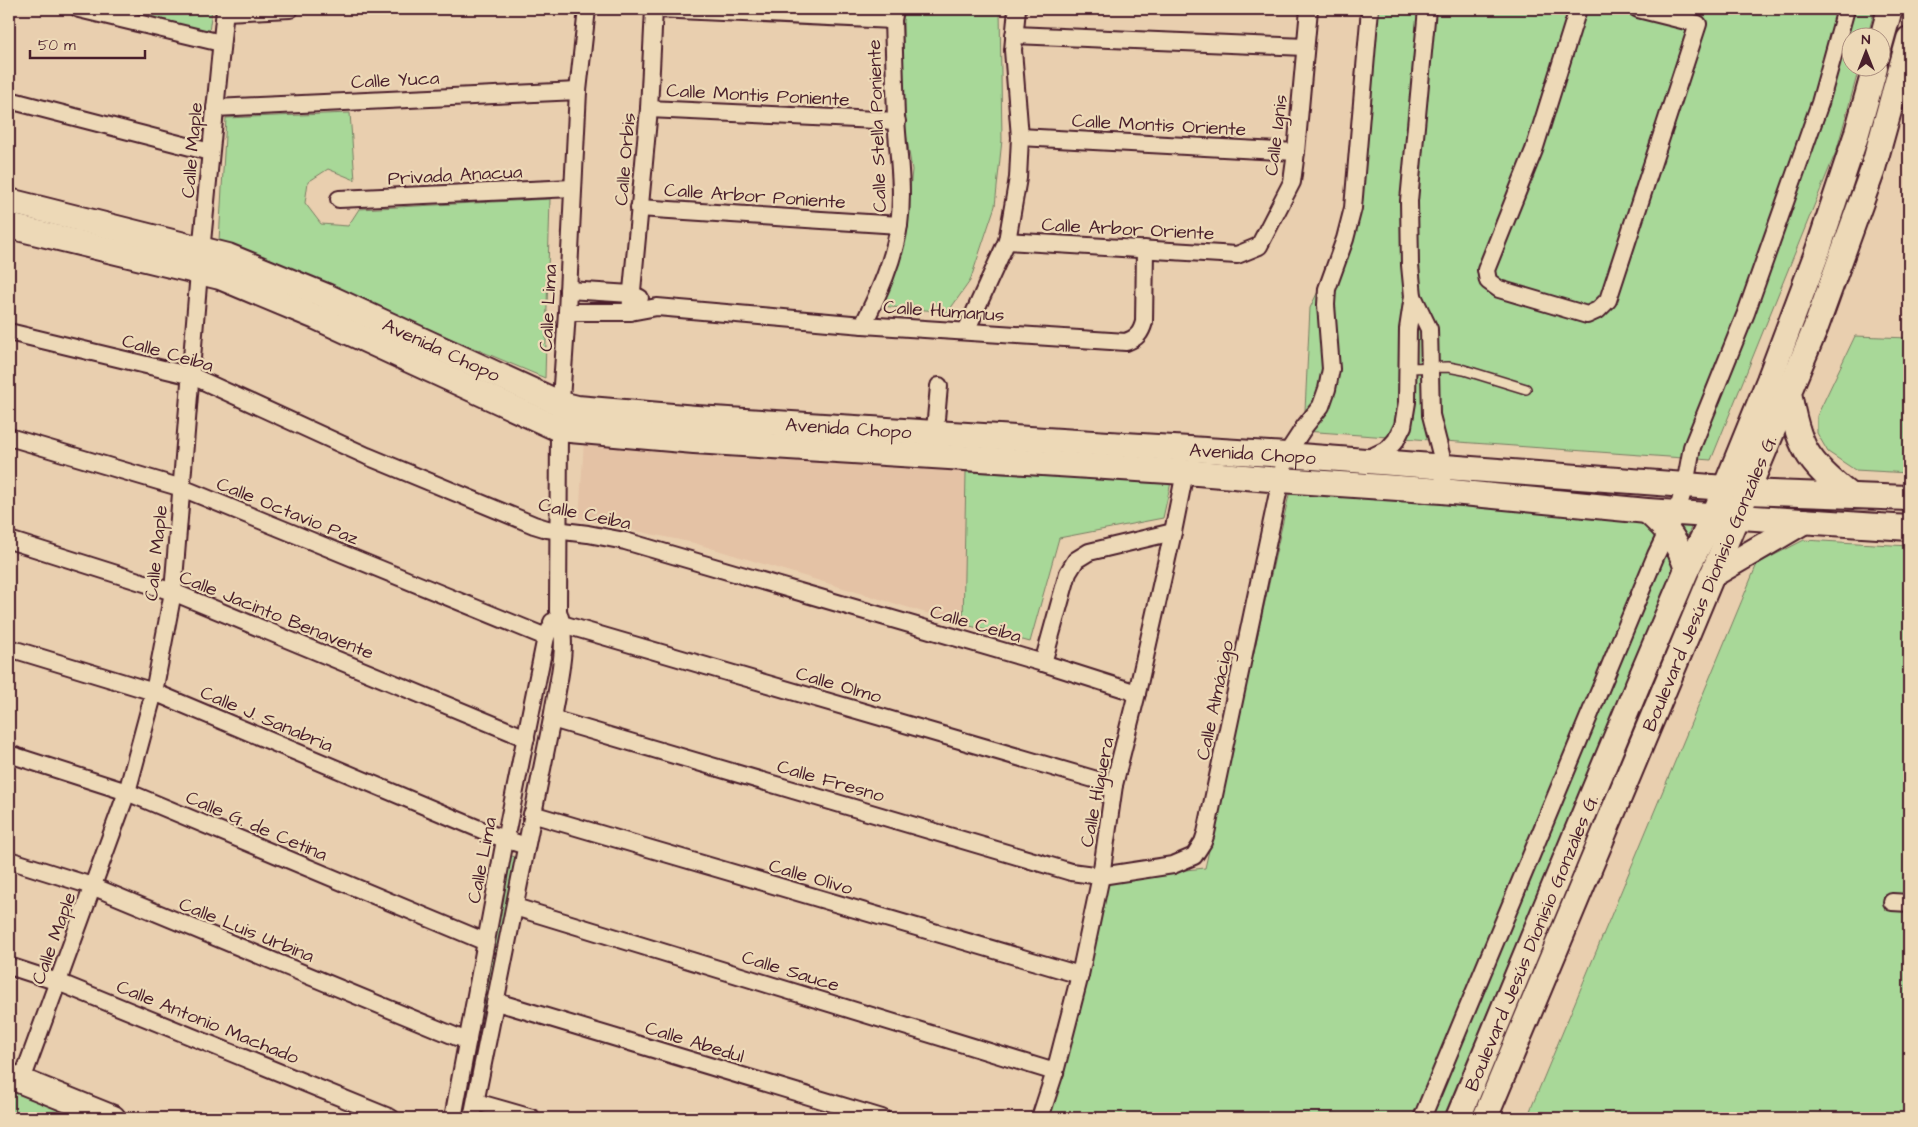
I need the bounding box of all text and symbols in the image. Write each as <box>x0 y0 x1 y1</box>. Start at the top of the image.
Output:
scale bar <box>30 28 145 60</box>
north arrow <box>1840 28 1890 78</box>
text: N <box>1862 30 1871 50</box>
text: 50 m <box>38 35 76 56</box>
street label: Calle Stella Poniente <box>861 39 894 213</box>
street label: Calle Yuca <box>350 65 440 96</box>
street label: Calle Montis Poniente <box>666 77 850 114</box>
street label: Calle Ignis <box>1258 93 1296 177</box>
street label: Calle Maple <box>175 101 210 199</box>
street label: Calle Montis Oriente <box>1071 107 1247 144</box>
street label: Calle Orbis <box>608 111 643 207</box>
street label: Privada Anacua <box>387 158 523 193</box>
street label: Calle Arbor Poniente <box>663 177 847 216</box>
street label: Calle Arbor Oriente <box>1041 211 1215 248</box>
street label: Calle Lima <box>533 263 564 352</box>
street label: Calle Humanus <box>882 294 1005 329</box>
street label: Avenida Chopo <box>378 312 505 389</box>
street label: Calle Ceiba <box>119 328 217 379</box>
street label: Avenida Chopo <box>784 412 913 447</box>
street label: Boulevard Jesús Dionisio Gonzáles G. <box>1636 431 1784 736</box>
street label: Avenida Chopo <box>1189 437 1317 472</box>
street label: Calle Octavio Paz <box>212 471 363 552</box>
street label: Calle Ceiba <box>536 491 634 538</box>
street label: Calle Maple <box>138 504 175 602</box>
street label: Calle Jacinto Benavente <box>175 564 378 667</box>
street label: Calle Ceiba <box>927 599 1025 650</box>
street label: Calle Almácigo <box>1190 638 1242 763</box>
street label: Calle Olmo <box>792 660 885 711</box>
street label: Calle J. Sanabria <box>196 679 337 760</box>
street label: Calle Higuera <box>1074 735 1122 850</box>
street label: Calle Fresno <box>774 753 888 810</box>
street label: Calle G. de Cetina <box>181 784 332 869</box>
street label: Boulevard Jesús Dionisio Gonzáles G. <box>1459 791 1606 1096</box>
street label: Calle Lima <box>461 814 504 906</box>
street label: Calle Olivo <box>765 853 856 902</box>
street label: Calle Maple <box>25 889 84 988</box>
street label: Calle Luis Urbina <box>175 891 318 970</box>
street label: Calle Sauce <box>738 944 843 999</box>
street label: Calle Antonio Machado <box>112 973 303 1071</box>
street label: Calle Abedul <box>642 1015 748 1070</box>

